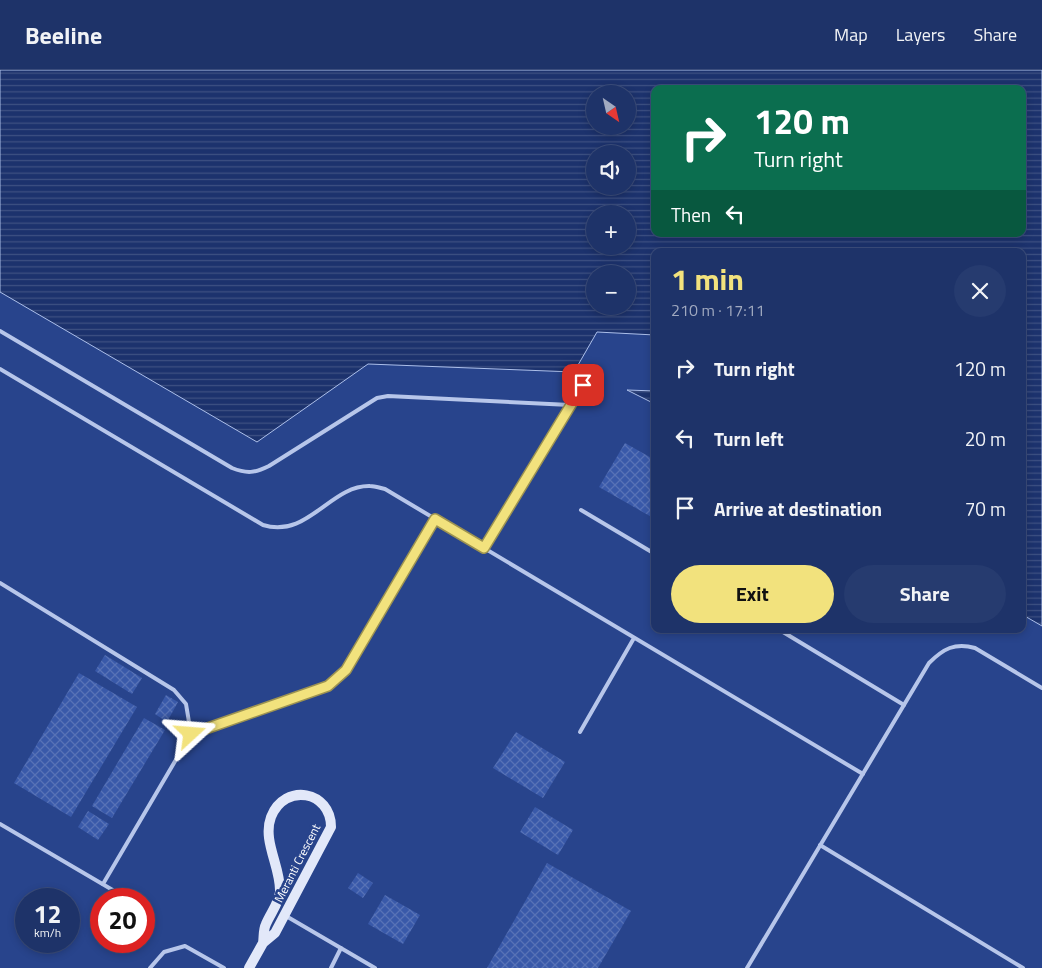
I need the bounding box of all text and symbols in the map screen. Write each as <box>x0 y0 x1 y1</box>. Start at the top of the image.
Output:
text: Beeline <box>25 17 102 53</box>
text: Map <box>834 21 868 48</box>
text: Layers <box>896 21 945 48</box>
text: Share <box>973 21 1017 48</box>
north arrow <box>586 85 636 135</box>
map controls <box>586 85 636 315</box>
text: 120 m <box>754 94 850 148</box>
icon: right <box>671 105 736 170</box>
text: Turn right <box>754 142 843 176</box>
button: sound <box>586 145 636 195</box>
text: Then <box>671 200 711 229</box>
icon: left <box>721 200 749 228</box>
button: + <box>586 205 636 255</box>
text: 1 min <box>671 256 744 302</box>
button: − <box>586 265 636 315</box>
button: close <box>954 265 1006 317</box>
text: 210 m · 17:11 <box>671 298 765 322</box>
icon: right <box>671 354 699 382</box>
text: Turn right <box>714 354 795 383</box>
text: 120 m <box>954 354 1006 383</box>
pin <box>562 364 604 406</box>
icon: arrive <box>569 371 597 399</box>
icon: left <box>671 424 699 452</box>
text: Turn left <box>714 424 784 453</box>
text: 20 m <box>965 424 1006 453</box>
icon: arrive <box>671 494 699 522</box>
text: Arrive at destination <box>714 494 882 523</box>
text: 70 m <box>965 494 1006 523</box>
button: Exit <box>671 565 834 623</box>
button: Share <box>844 565 1006 623</box>
position arrow <box>164 707 216 759</box>
street label: Meranti Crescent <box>269 820 325 906</box>
speed limit sign: 20 <box>90 888 155 953</box>
text: 12 <box>33 895 62 933</box>
text: km/h <box>34 923 61 942</box>

